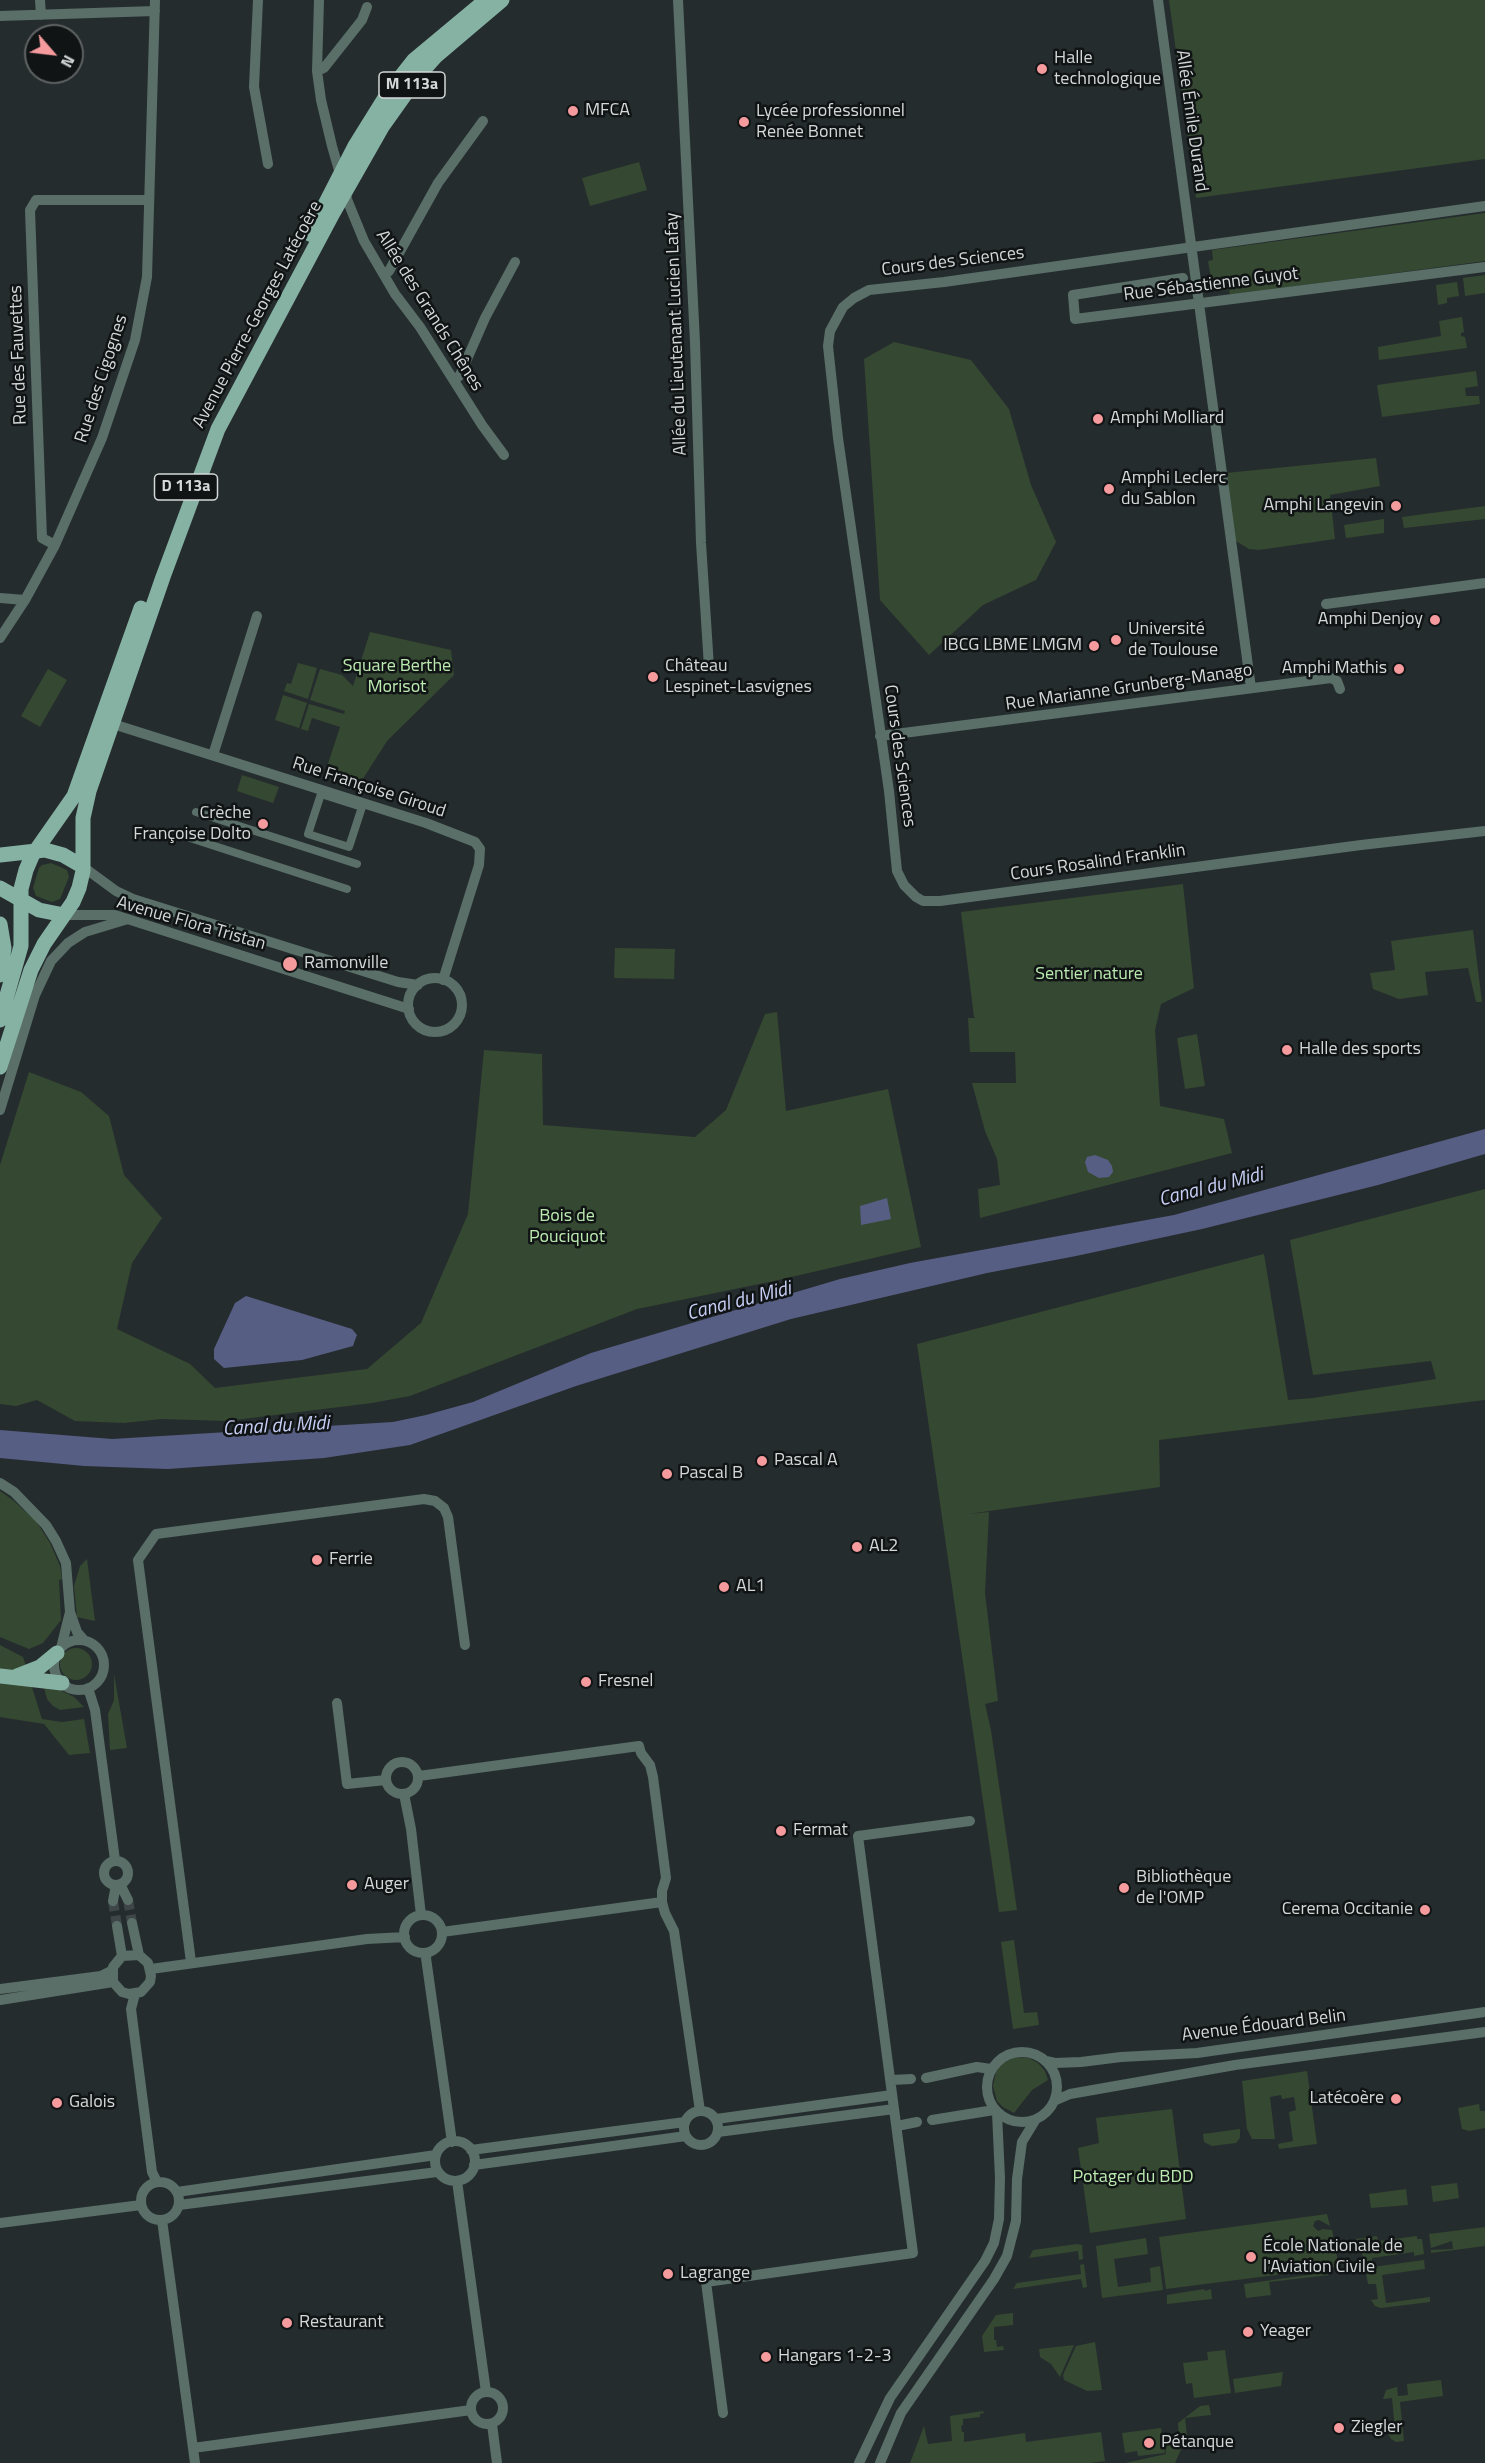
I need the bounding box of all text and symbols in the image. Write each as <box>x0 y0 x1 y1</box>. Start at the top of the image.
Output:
north arrow <box>24 24 84 84</box>
place label: Halle technologique <box>1054 48 1161 90</box>
street label: Allée Émile Durand <box>1170 49 1212 193</box>
text: N <box>55 51 81 72</box>
marker: Halle technologique <box>1035 62 1049 76</box>
road number: M 113a <box>379 72 445 98</box>
place label: MFCA <box>585 100 630 122</box>
place label: Lycée professionnel Renée Bonnet <box>756 101 905 144</box>
marker: MFCA <box>566 104 580 118</box>
marker: Lycée professionnel Renée Bonnet <box>737 115 751 129</box>
street label: Avenue Pierre-Georges Latécoère <box>189 198 327 432</box>
street label: Allée du Lieutenant Lucien Lafay <box>662 212 692 456</box>
street label: Allée des Grands Chênes <box>371 227 487 395</box>
street label: Cours des Sciences <box>880 243 1026 281</box>
street label: Rue Sébastienne Guyot <box>1122 264 1300 306</box>
street label: Rue des Fauvettes <box>6 285 32 425</box>
street label: Rue des Cigognes <box>71 312 133 446</box>
place label: Amphi Molliard <box>1110 408 1224 430</box>
marker: Amphi Molliard <box>1091 412 1105 426</box>
place label: Amphi Leclerc du Sablon <box>1121 468 1226 510</box>
road number: D 113a <box>154 474 218 500</box>
marker: Amphi Leclerc du Sablon <box>1102 482 1116 496</box>
place label: Amphi Langevin <box>1263 495 1384 517</box>
marker: Amphi Langevin <box>1389 499 1403 513</box>
place label: Amphi Denjoy <box>1318 609 1423 631</box>
marker: Amphi Denjoy <box>1428 613 1442 627</box>
place label: Université de Toulouse <box>1128 619 1218 662</box>
marker: Université de Toulouse <box>1109 633 1123 647</box>
place label: IBCG LBME LMGM <box>943 635 1082 657</box>
marker: IBCG LBME LMGM <box>1087 639 1101 653</box>
park label: Square Berthe Morisot <box>343 656 451 698</box>
place label: Château Lespinet-Lasvignes <box>665 656 812 698</box>
place label: Amphi Mathis <box>1282 658 1387 680</box>
street label: Rue Marianne Grunberg-Manago <box>1004 660 1254 716</box>
marker: Amphi Mathis <box>1392 662 1406 676</box>
marker: Château Lespinet-Lasvignes <box>646 670 660 684</box>
street label: Cours des Sciences <box>878 683 920 829</box>
street label: Rue Françoise Giroud <box>290 753 448 823</box>
place label: Crèche Françoise Dolto <box>133 803 251 846</box>
marker: Crèche Françoise Dolto <box>256 817 270 831</box>
street label: Cours Rosalind Franklin <box>1009 840 1187 886</box>
street label: Avenue Flora Tristan <box>114 892 268 956</box>
place label: Ramonville <box>304 953 388 975</box>
marker: Ramonville <box>281 955 299 973</box>
park label: Sentier nature <box>1035 964 1143 986</box>
place label: Halle des sports <box>1299 1039 1421 1061</box>
marker: Halle des sports <box>1280 1043 1294 1057</box>
water label: Canal du Midi <box>1156 1163 1266 1213</box>
park label: Bois de Pouciquot <box>529 1206 605 1248</box>
water label: Canal du Midi <box>684 1277 794 1327</box>
water label: Canal du Midi <box>222 1412 330 1442</box>
place label: Pascal A <box>774 1450 838 1472</box>
marker: Pascal A <box>755 1454 769 1468</box>
place label: Pascal B <box>679 1463 743 1485</box>
marker: Pascal B <box>660 1467 674 1481</box>
place label: AL2 <box>869 1536 898 1558</box>
marker: AL2 <box>850 1540 864 1554</box>
place label: Ferrie <box>329 1549 373 1571</box>
marker: Ferrie <box>310 1553 324 1567</box>
place label: AL1 <box>736 1576 765 1598</box>
marker: AL1 <box>717 1580 731 1594</box>
place label: Fresnel <box>598 1671 654 1693</box>
marker: Fresnel <box>579 1675 593 1689</box>
place label: Fermat <box>793 1820 848 1842</box>
marker: Fermat <box>774 1824 788 1838</box>
place label: Bibliothèque de l'OMP <box>1136 1867 1231 1910</box>
place label: Auger <box>364 1874 409 1896</box>
marker: Auger <box>345 1878 359 1892</box>
marker: Bibliothèque de l'OMP <box>1117 1881 1131 1895</box>
place label: Cerema Occitanie <box>1282 1899 1413 1921</box>
marker: Cerema Occitanie <box>1418 1903 1432 1917</box>
street label: Avenue Édouard Belin <box>1181 2005 1347 2047</box>
place label: Latécoère <box>1309 2088 1384 2110</box>
place label: Galois <box>69 2092 115 2114</box>
marker: Latécoère <box>1389 2092 1403 2106</box>
marker: Galois <box>50 2096 64 2110</box>
park label: Potager du BDD <box>1072 2167 1194 2189</box>
place label: École Nationale de l'Aviation Civile <box>1263 2236 1403 2278</box>
marker: École Nationale de l'Aviation Civile <box>1244 2250 1258 2264</box>
place label: Lagrange <box>680 2263 750 2285</box>
marker: Lagrange <box>661 2267 675 2281</box>
place label: Restaurant <box>299 2312 383 2334</box>
marker: Restaurant <box>280 2316 294 2330</box>
place label: Yeager <box>1260 2321 1311 2343</box>
marker: Yeager <box>1241 2325 1255 2339</box>
place label: Hangars 1-2-3 <box>778 2346 892 2368</box>
marker: Hangars 1-2-3 <box>759 2350 773 2364</box>
place label: Ziegler <box>1351 2417 1402 2439</box>
marker: Ziegler <box>1332 2421 1346 2435</box>
place label: Pétanque <box>1161 2432 1234 2454</box>
marker: Pétanque <box>1142 2436 1156 2450</box>

